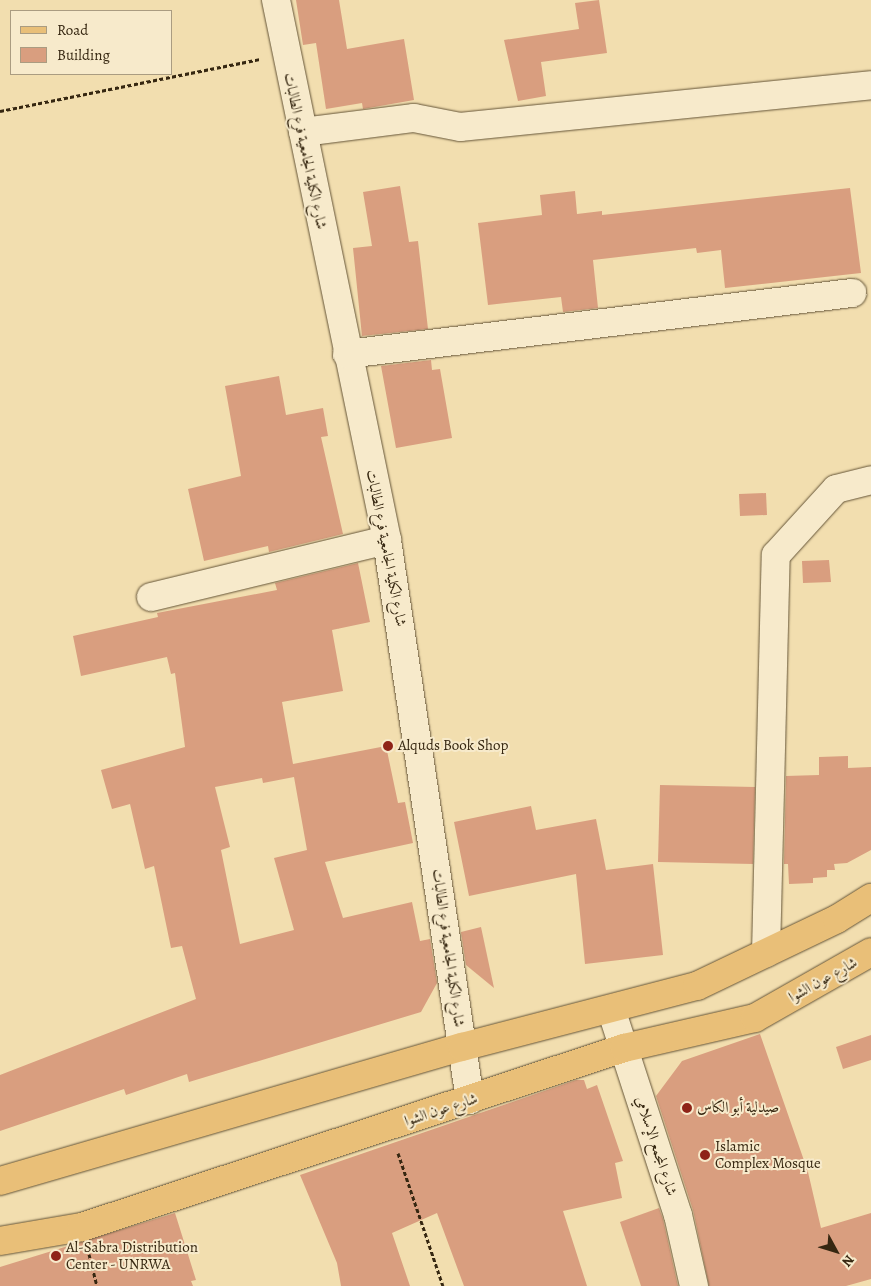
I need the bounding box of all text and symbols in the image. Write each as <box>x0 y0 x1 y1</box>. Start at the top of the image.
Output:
legend <box>10 10 172 75</box>
text: Road <box>57 20 88 40</box>
text: Building <box>57 45 110 65</box>
street label: شارع الكلية الجامعية فرع الطالبات <box>280 71 330 231</box>
street label: شارع الكلية الجامعية فرع الطالبات <box>362 468 410 628</box>
place label: Alquds Book Shop <box>398 737 508 755</box>
marker: Alquds Book Shop <box>382 740 394 752</box>
street label: شارع الكلية الجامعية فرع الطالبات <box>428 868 468 1028</box>
street label: شارع عون الشوا <box>786 954 860 1006</box>
street label: شارع عون الشوا <box>402 1090 480 1130</box>
street label: شارع المجمع الإسلامي <box>631 1094 681 1198</box>
place label: صيدلية أبو الكاس <box>697 1099 779 1117</box>
marker: صيدلية أبو الكاس <box>681 1102 693 1114</box>
place label: Islamic Complex Mosque <box>715 1137 821 1172</box>
marker: Islamic Complex Mosque <box>699 1149 711 1161</box>
north arrow <box>811 1226 861 1276</box>
place label: Al-Sabra Distribution Center - UNRWA <box>66 1238 198 1273</box>
marker: Al-Sabra Distribution Center - UNRWA <box>50 1250 62 1262</box>
text: N <box>837 1251 859 1271</box>

